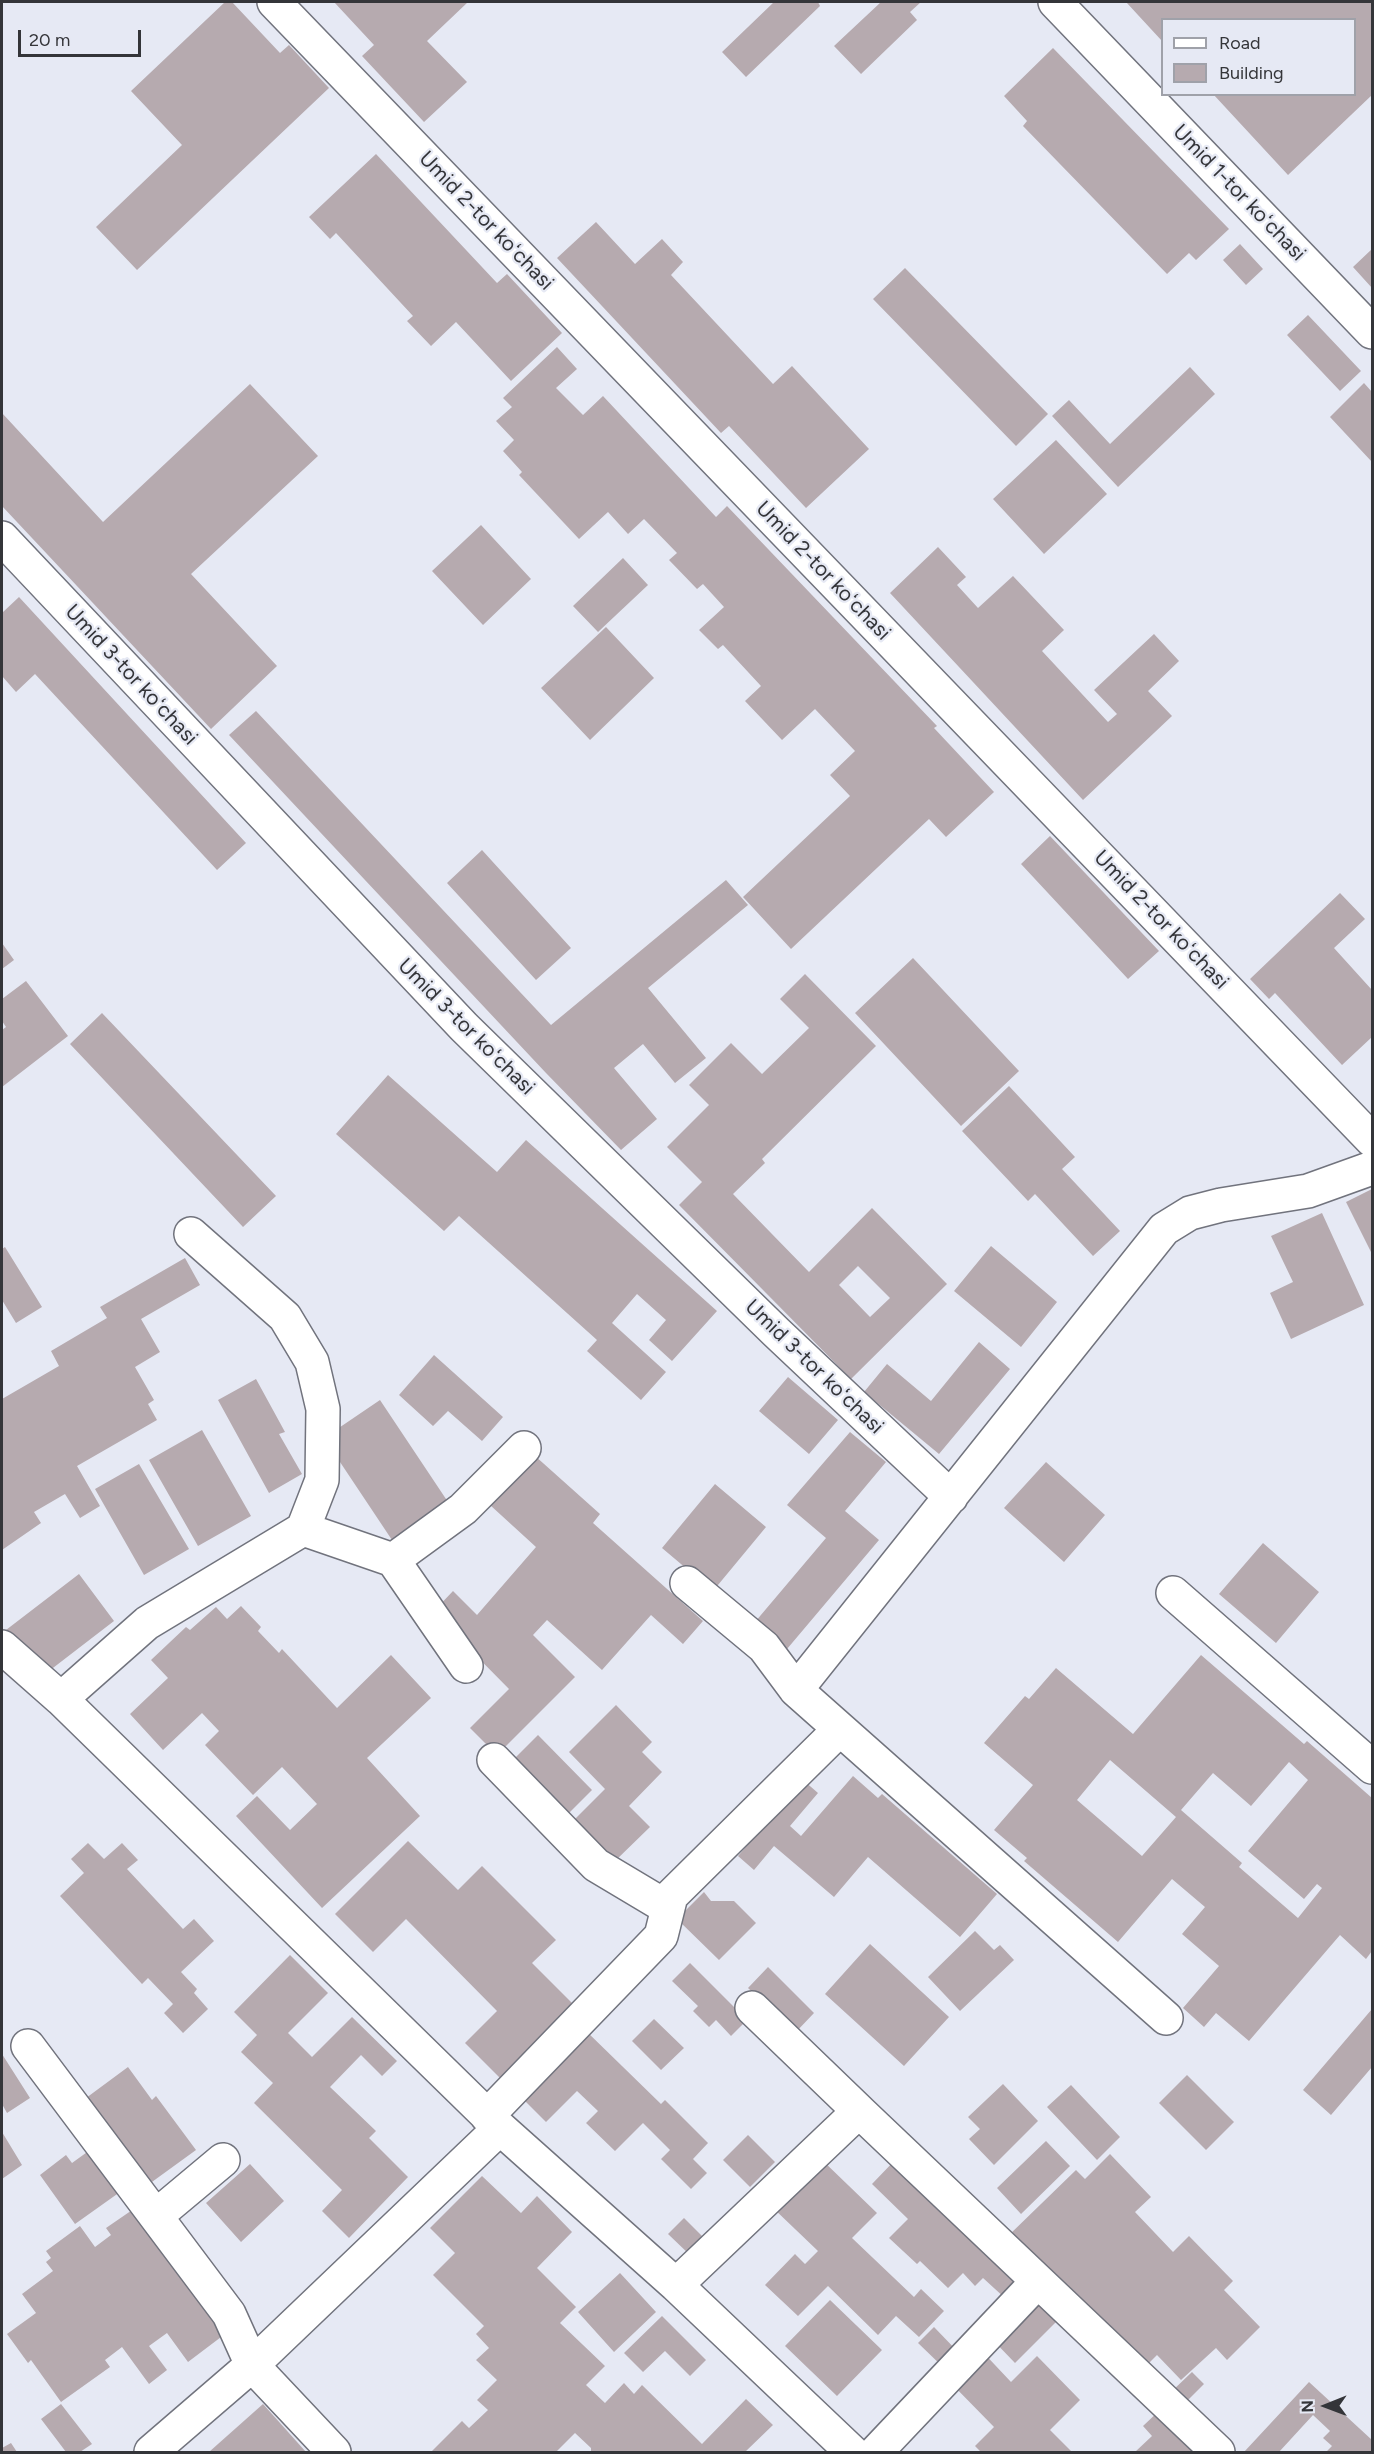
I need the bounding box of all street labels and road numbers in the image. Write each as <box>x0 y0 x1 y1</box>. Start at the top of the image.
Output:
street label: Umid 1-tor koʻchasi <box>1167 119 1311 267</box>
street label: Umid 2-tor koʻchasi <box>413 146 559 296</box>
street label: Umid 2-tor koʻchasi <box>750 496 896 646</box>
street label: Umid 3-tor koʻchasi <box>59 600 203 750</box>
street label: Umid 2-tor koʻchasi <box>1088 845 1234 995</box>
street label: Umid 3-tor koʻchasi <box>392 953 540 1101</box>
street label: Umid 3-tor koʻchasi <box>739 1294 889 1440</box>

